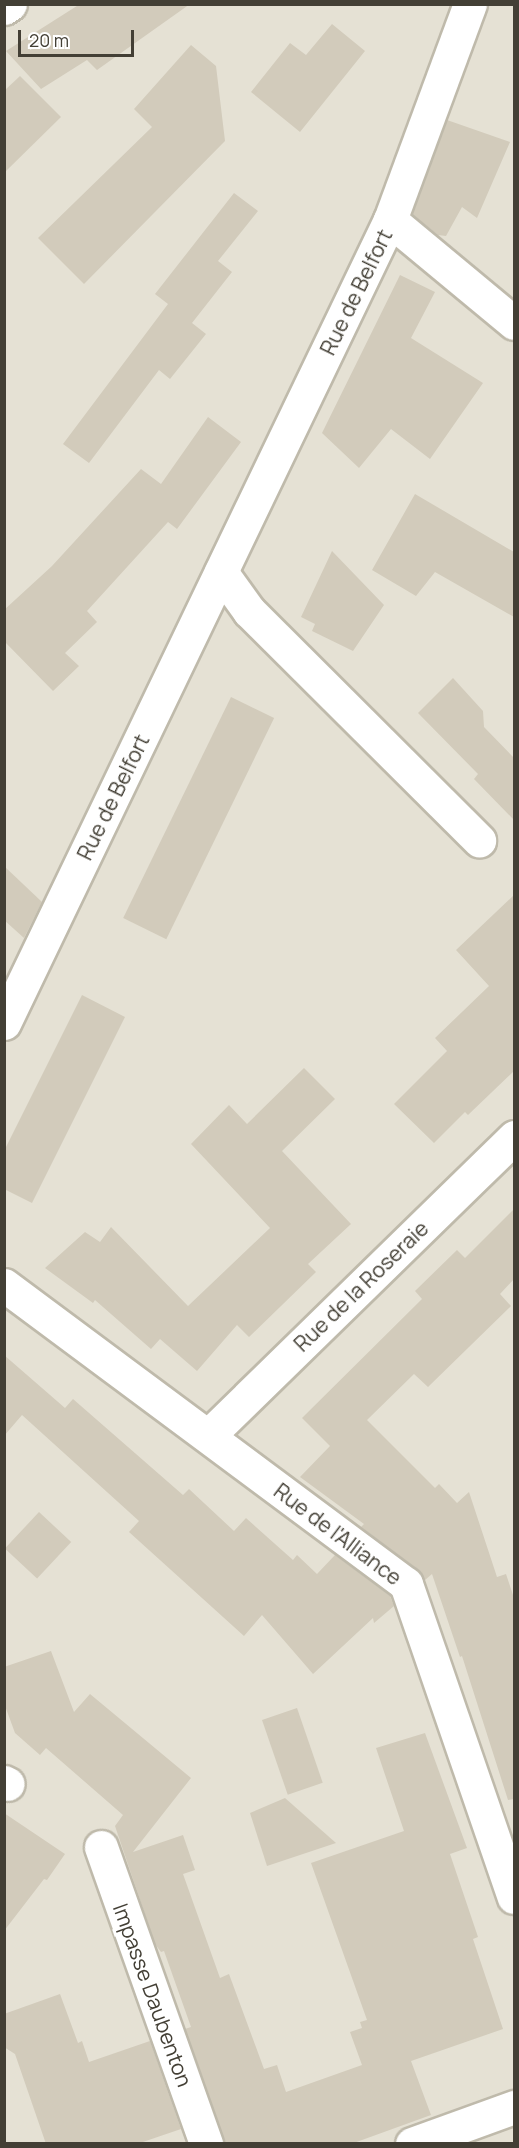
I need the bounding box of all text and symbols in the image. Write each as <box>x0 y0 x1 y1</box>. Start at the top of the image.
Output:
scale bar <box>21 18 136 56</box>
text: 20 m <box>29 28 69 52</box>
street label: Rue de Belfort <box>315 225 397 359</box>
street label: Rue de Belfort <box>72 730 154 864</box>
street label: Rue de la Roseraie <box>289 1216 433 1356</box>
street label: Rue de l'Alliance <box>269 1478 407 1590</box>
street label: Impasse Daubenton <box>108 1900 198 2090</box>

